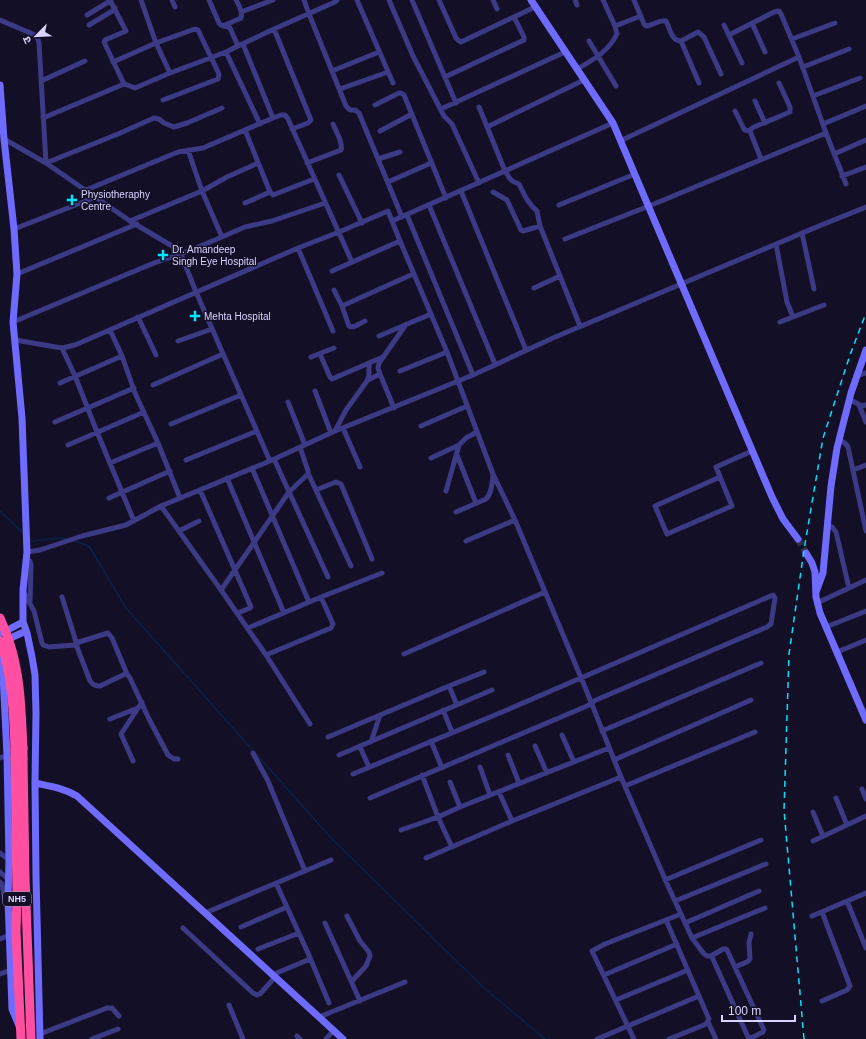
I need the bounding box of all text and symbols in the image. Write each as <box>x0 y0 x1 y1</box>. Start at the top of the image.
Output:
north arrow <box>16 16 56 56</box>
text: उ <box>20 34 34 45</box>
place label: Physiotheraphy Centre <box>81 189 150 212</box>
marker: Physiotheraphy Centre <box>66 194 78 206</box>
place label: Dr. Amandeep Singh Eye Hospital <box>172 244 257 267</box>
marker: Dr. Amandeep Singh Eye Hospital <box>157 249 169 261</box>
marker: Mehta Hospital <box>189 310 201 322</box>
place label: Mehta Hospital <box>204 311 271 322</box>
road number: NH5 <box>3 892 31 906</box>
scale bar <box>722 997 795 1023</box>
text: 100 m <box>728 1004 761 1018</box>

